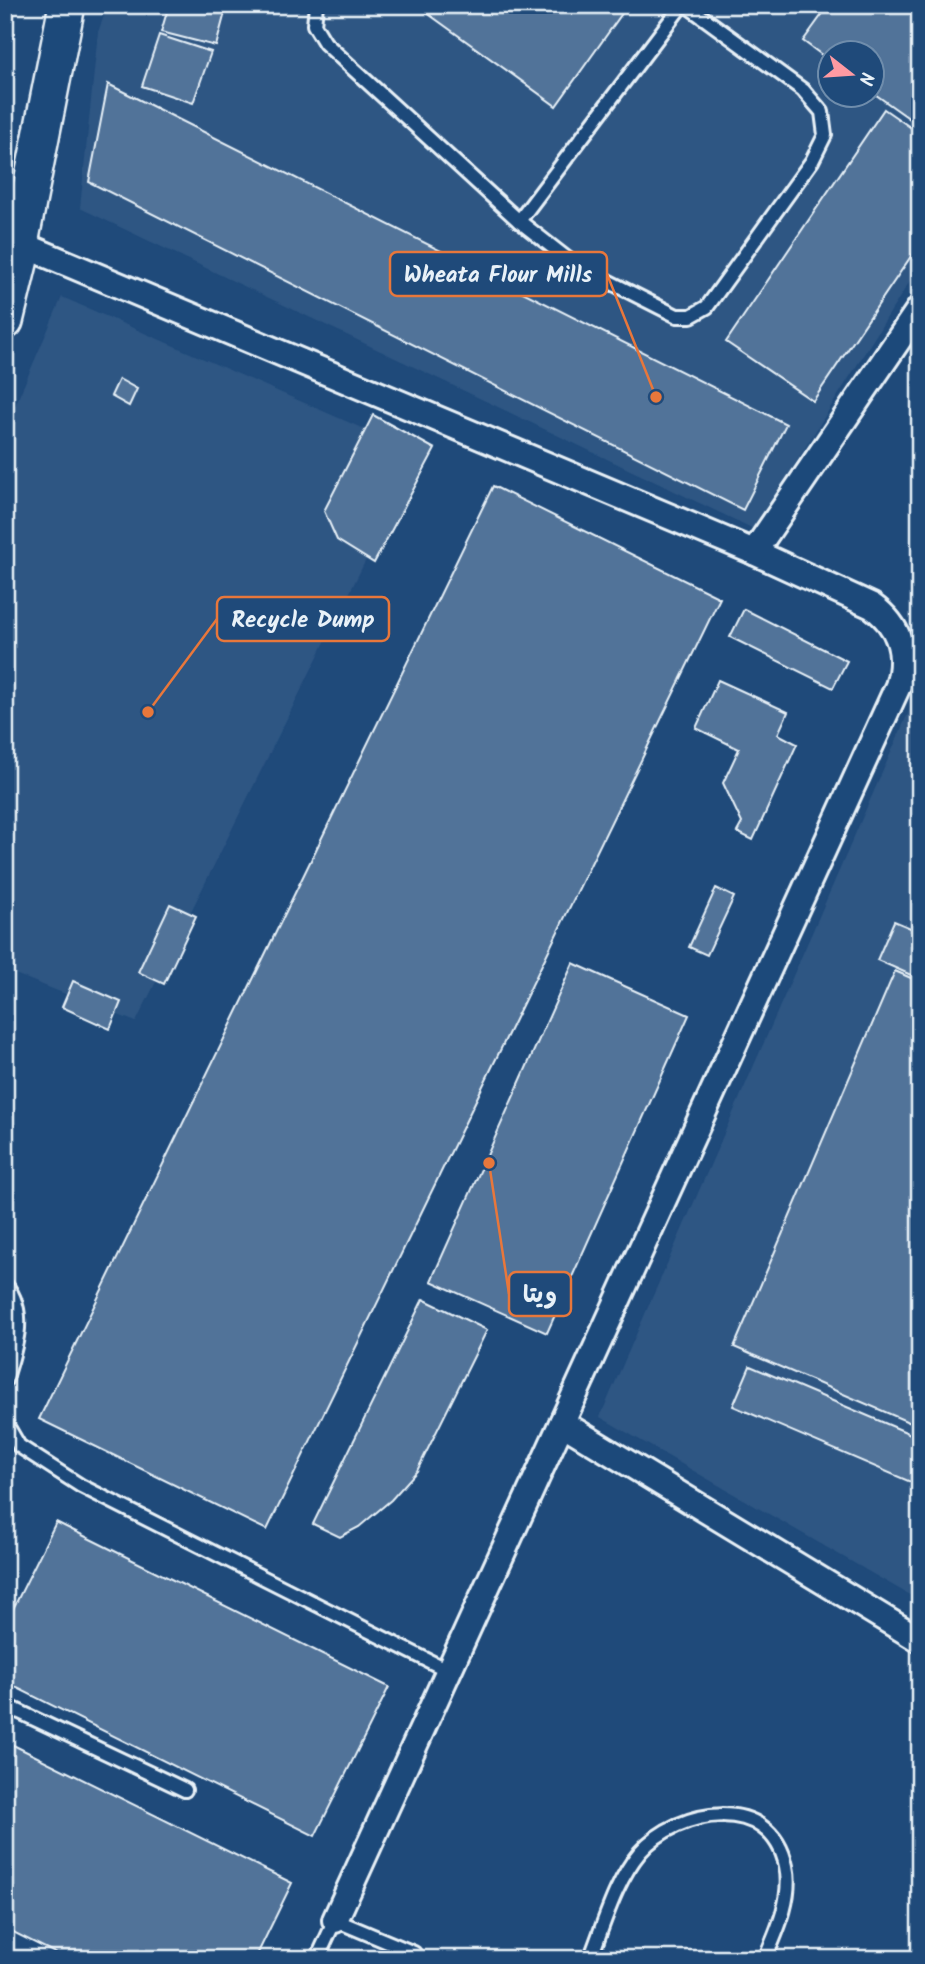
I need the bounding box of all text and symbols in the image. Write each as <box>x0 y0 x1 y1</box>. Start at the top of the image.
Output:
north arrow <box>816 38 886 108</box>
text: N <box>849 68 881 89</box>
callout: Wheata Flour Mills <box>390 252 607 296</box>
text: Wheata Flour Mills <box>404 258 593 294</box>
callout: Recycle Dump <box>217 597 389 641</box>
text: Recycle Dump <box>231 603 375 639</box>
callout: ويتا <box>509 1272 571 1316</box>
text: ويتا <box>523 1278 557 1314</box>

